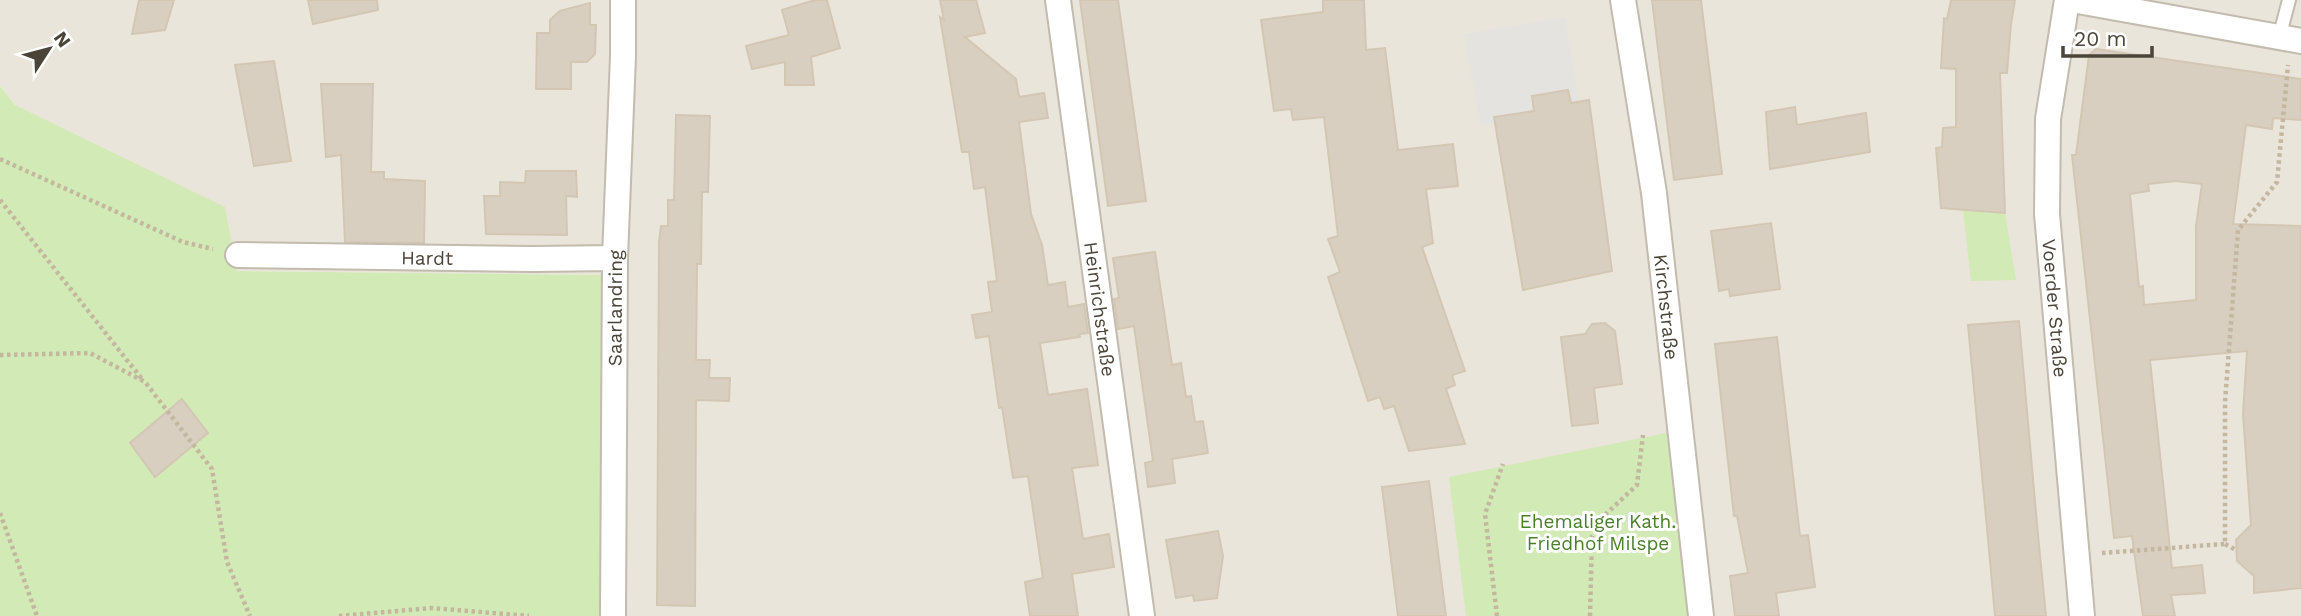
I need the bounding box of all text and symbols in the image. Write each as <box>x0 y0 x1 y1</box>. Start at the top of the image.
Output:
north arrow <box>14 14 84 84</box>
scale bar <box>2063 14 2152 58</box>
text: 20 m <box>2074 26 2126 51</box>
text: N <box>49 27 76 52</box>
street label: Voerder Straße <box>2037 238 2072 378</box>
street label: Heinrichstraße <box>1079 240 1120 378</box>
street label: Hardt <box>401 246 453 270</box>
street label: Saarlandring <box>603 249 627 366</box>
street label: Kirchstraße <box>1649 253 1683 361</box>
park label: Ehemaliger Kath. Friedhof Milspe <box>1520 510 1676 555</box>

